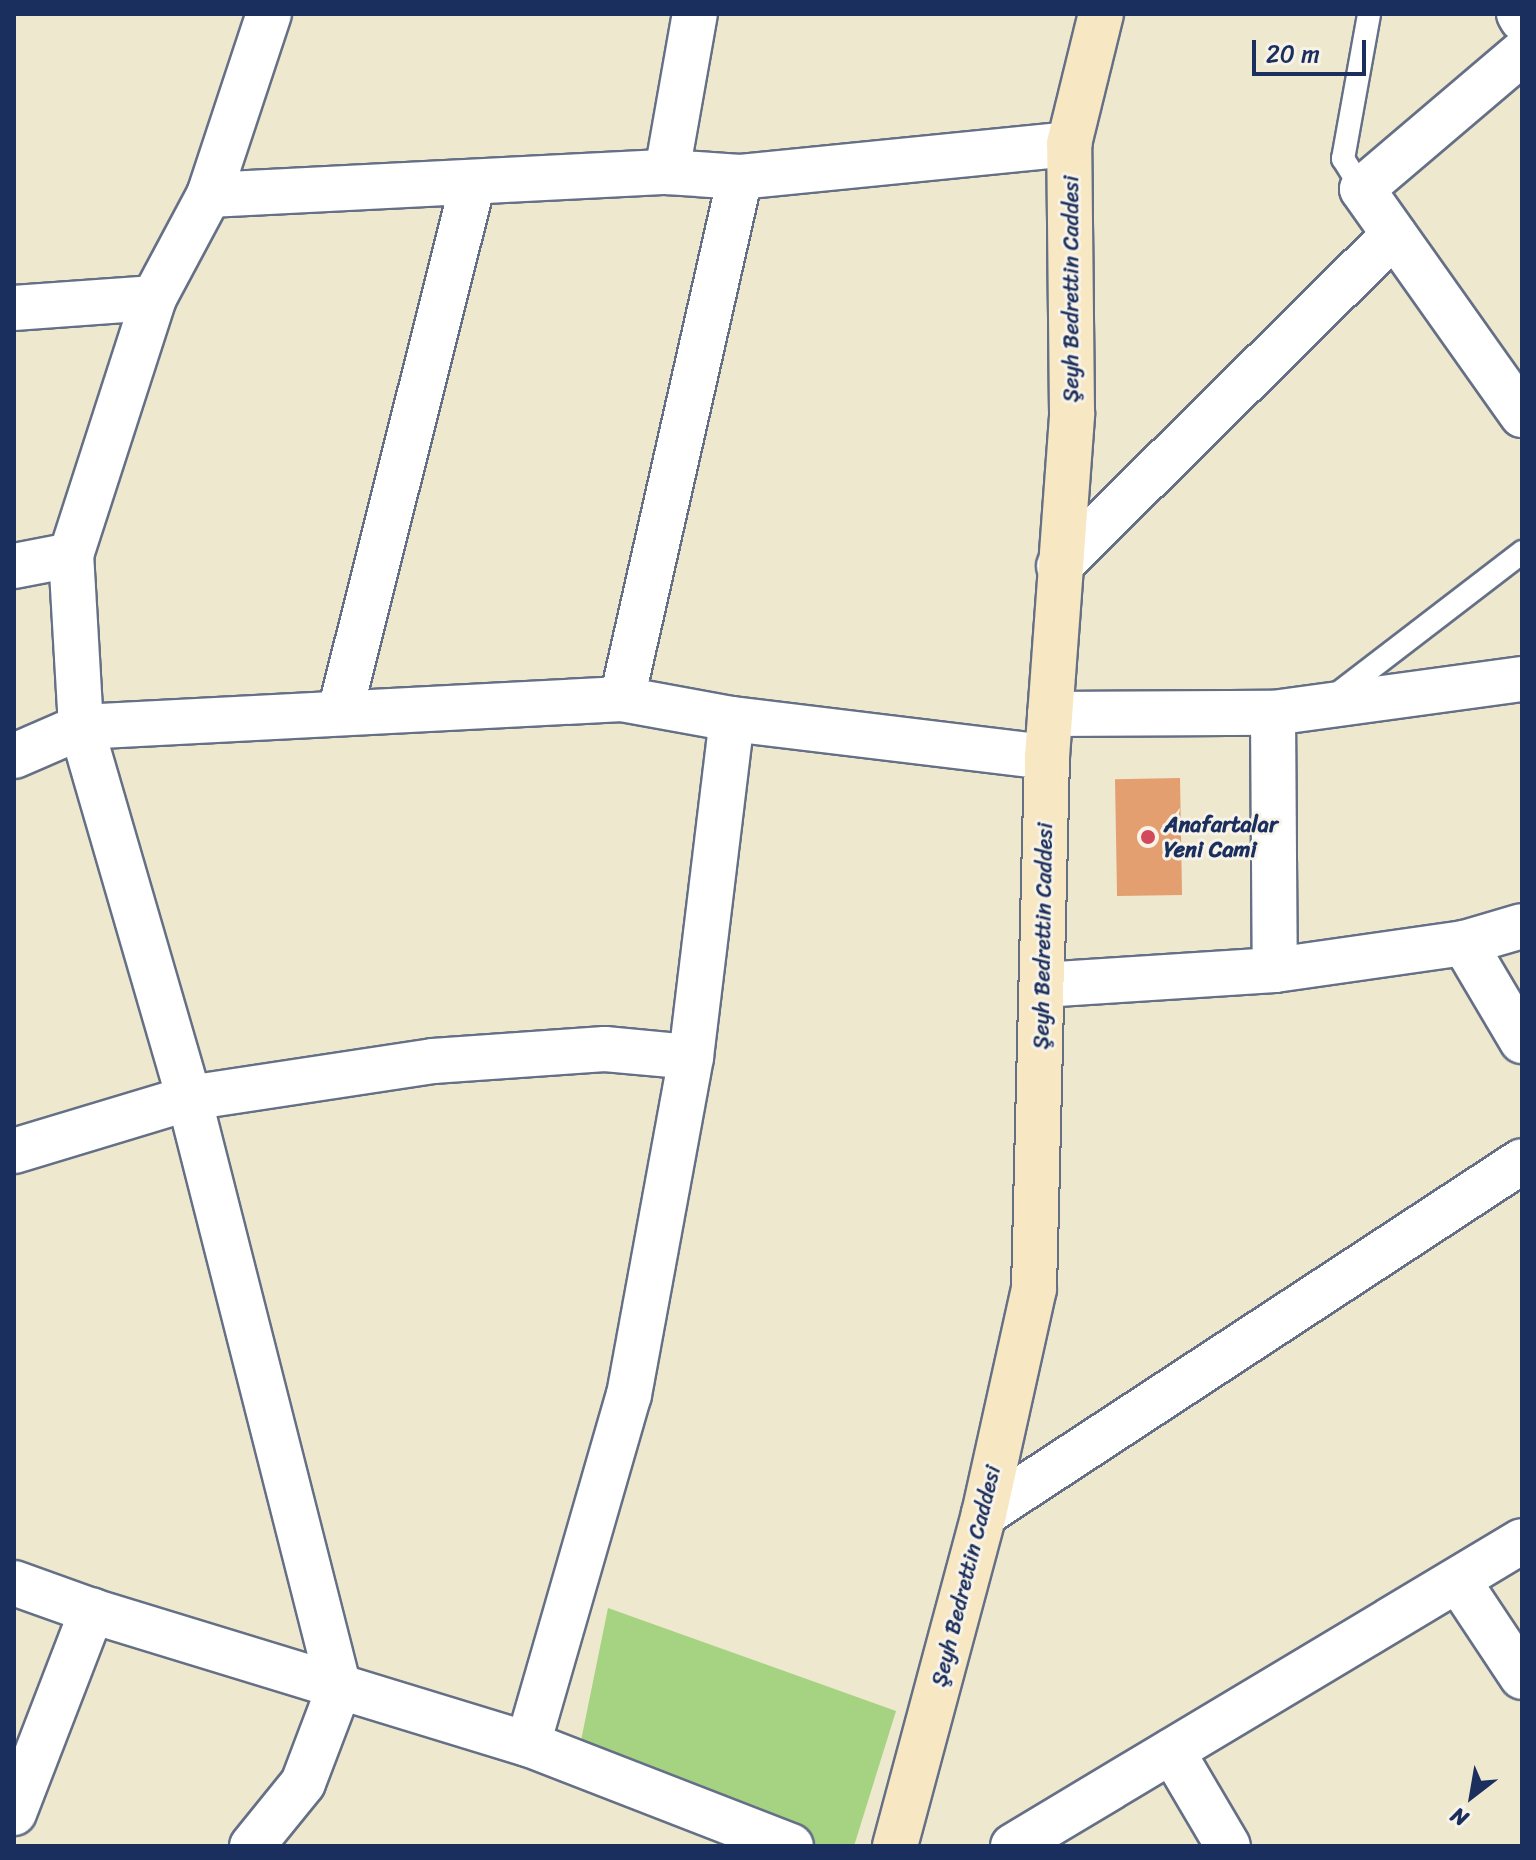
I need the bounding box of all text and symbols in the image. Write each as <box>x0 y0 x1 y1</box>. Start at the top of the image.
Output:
scale bar <box>1256 24 1370 74</box>
text: 20 m <box>1266 33 1320 75</box>
street label: Şeyh Bedrettin Caddesi <box>1058 175 1084 403</box>
place label: Anafartalar Yeni Cami <box>1164 811 1278 862</box>
street label: Şeyh Bedrettin Caddesi <box>1028 822 1058 1050</box>
marker: Anafartalar Yeni Cami <box>1139 828 1157 846</box>
street label: Şeyh Bedrettin Caddesi <box>926 1463 1006 1689</box>
north arrow <box>1432 1756 1512 1836</box>
text: N <box>1443 1796 1476 1838</box>

